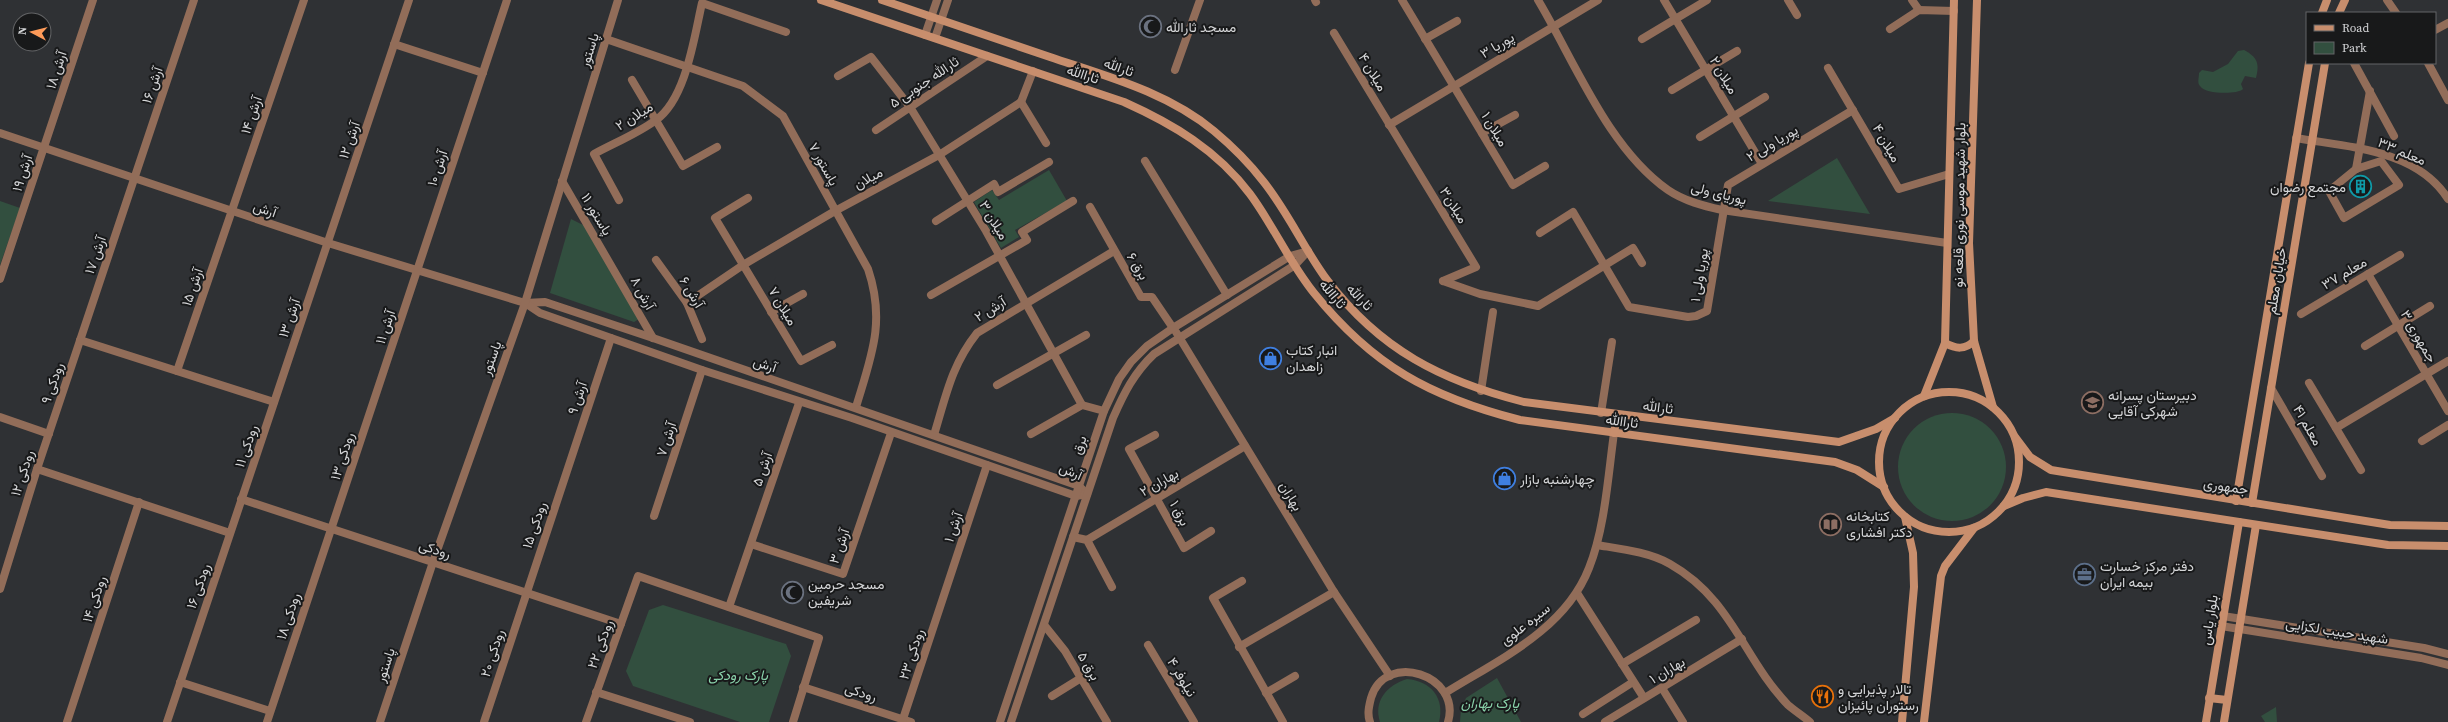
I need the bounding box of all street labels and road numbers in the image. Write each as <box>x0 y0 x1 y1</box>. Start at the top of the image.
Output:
street label: پوریا ۳ <box>1476 27 1518 63</box>
street label: پاستور <box>574 30 604 71</box>
street label: آرش ۱۸ <box>40 47 72 92</box>
street label: میلان ۴ <box>1354 49 1392 95</box>
street label: ثارالله جنوبی ۵ <box>885 51 963 113</box>
street label: ثارالله <box>1101 52 1137 82</box>
street label: میلان ۲ <box>1705 52 1743 98</box>
street label: ثاراالله <box>1064 59 1102 89</box>
street label: آرش ۱۶ <box>136 62 168 106</box>
street label: آرش ۱۴ <box>235 92 267 137</box>
street label: میلان ۲ <box>611 97 657 135</box>
street label: میلان ۱ <box>1477 108 1513 150</box>
street label: آرش ۱۲ <box>333 117 365 161</box>
street label: پوریا ولی ۲ <box>1742 120 1802 166</box>
street label: میلان ۴ <box>1868 120 1906 166</box>
street label: بلوار شهید موسی نوری قلعه نو <box>1948 122 1970 288</box>
street label: معلم ۳۳ <box>2375 132 2429 170</box>
street label: پاستور ۷ <box>804 139 844 189</box>
street label: آرش ۱۰ <box>422 146 453 189</box>
street label: آرش ۱۹ <box>7 150 38 194</box>
street label: میلان <box>850 162 886 194</box>
street label: پوریای ولی <box>1689 176 1749 210</box>
street label: میلان۳ <box>1435 183 1473 227</box>
street label: پاستور ۱۱ <box>576 189 618 239</box>
street label: آرش <box>251 196 281 223</box>
street label: میلان ۳ <box>974 196 1014 244</box>
street label: آرش ۱۷ <box>79 232 111 277</box>
street label: خیابان معلم <box>2261 246 2291 316</box>
street label: پوریا ولی ۱ <box>1685 247 1713 303</box>
street label: برق ۶ <box>1122 248 1154 284</box>
street label: معلم ۳۷ <box>2318 252 2370 294</box>
street label: آرش ۱۵ <box>176 264 208 309</box>
street label: آرش ۶ <box>675 272 710 313</box>
street label: آرش ۸ <box>626 273 661 315</box>
street label: ثاراالله <box>1315 275 1351 313</box>
street label: ثارالله <box>1342 279 1378 315</box>
street label: میلان ۷ <box>764 283 802 329</box>
street label: آرش ۲ <box>970 291 1011 327</box>
street label: آرش ۱۳ <box>273 294 306 340</box>
street label: آرش ۱۱ <box>370 306 400 347</box>
street label: جمهوری ۳ <box>2396 306 2442 366</box>
street label: پاستور <box>475 338 506 379</box>
street label: آرش <box>751 351 781 378</box>
street label: رودکی ۹ <box>36 359 68 406</box>
street label: آرش ۹ <box>562 377 592 417</box>
street label: ثارالله <box>1642 395 1675 419</box>
street label: معلم ۴۱ <box>2288 401 2328 449</box>
street label: ثاراالله <box>1604 409 1640 433</box>
street label: آرش ۷ <box>651 418 681 459</box>
street label: رودکی ۱۱ <box>229 422 263 470</box>
street label: رودکی ۱۳ <box>325 429 359 482</box>
street label: برق <box>1067 433 1091 457</box>
street label: رودکی ۱۲ <box>5 447 39 499</box>
street label: آرش ۵ <box>747 448 778 489</box>
street label: آرش <box>1056 457 1087 486</box>
street label: بهاران ۲ <box>1136 463 1182 501</box>
street label: جمهوری <box>2202 473 2250 499</box>
street label: بهاران <box>1274 477 1308 515</box>
street label: برق ۱ <box>1165 497 1195 529</box>
street label: رودکی ۱۵ <box>517 499 551 551</box>
street label: آرش ۱ <box>939 508 968 545</box>
street label: آرش ۳ <box>824 524 855 566</box>
street label: رودکی <box>416 534 454 564</box>
street label: رودکی ۱۶ <box>181 560 215 611</box>
street label: رودکی ۱۴ <box>77 573 111 625</box>
street label: رودکی ۱۸ <box>271 590 305 642</box>
street label: بلوار یاس <box>2195 593 2223 647</box>
street label: سیره علوی <box>1496 598 1554 650</box>
street label: شهید حبیب لکزایی <box>2284 613 2390 649</box>
street label: رودکی ۲۲ <box>582 617 618 671</box>
street label: رودکی ۲۰ <box>475 626 509 679</box>
street label: رودکی ۲۳ <box>893 626 929 682</box>
street label: پاستور <box>370 645 400 686</box>
street label: برق ۵ <box>1073 648 1105 684</box>
street label: بهاران ۱ <box>1645 651 1689 689</box>
street label: نیلوفر ۴ <box>1162 653 1202 701</box>
street label: رودکی <box>842 677 880 707</box>

